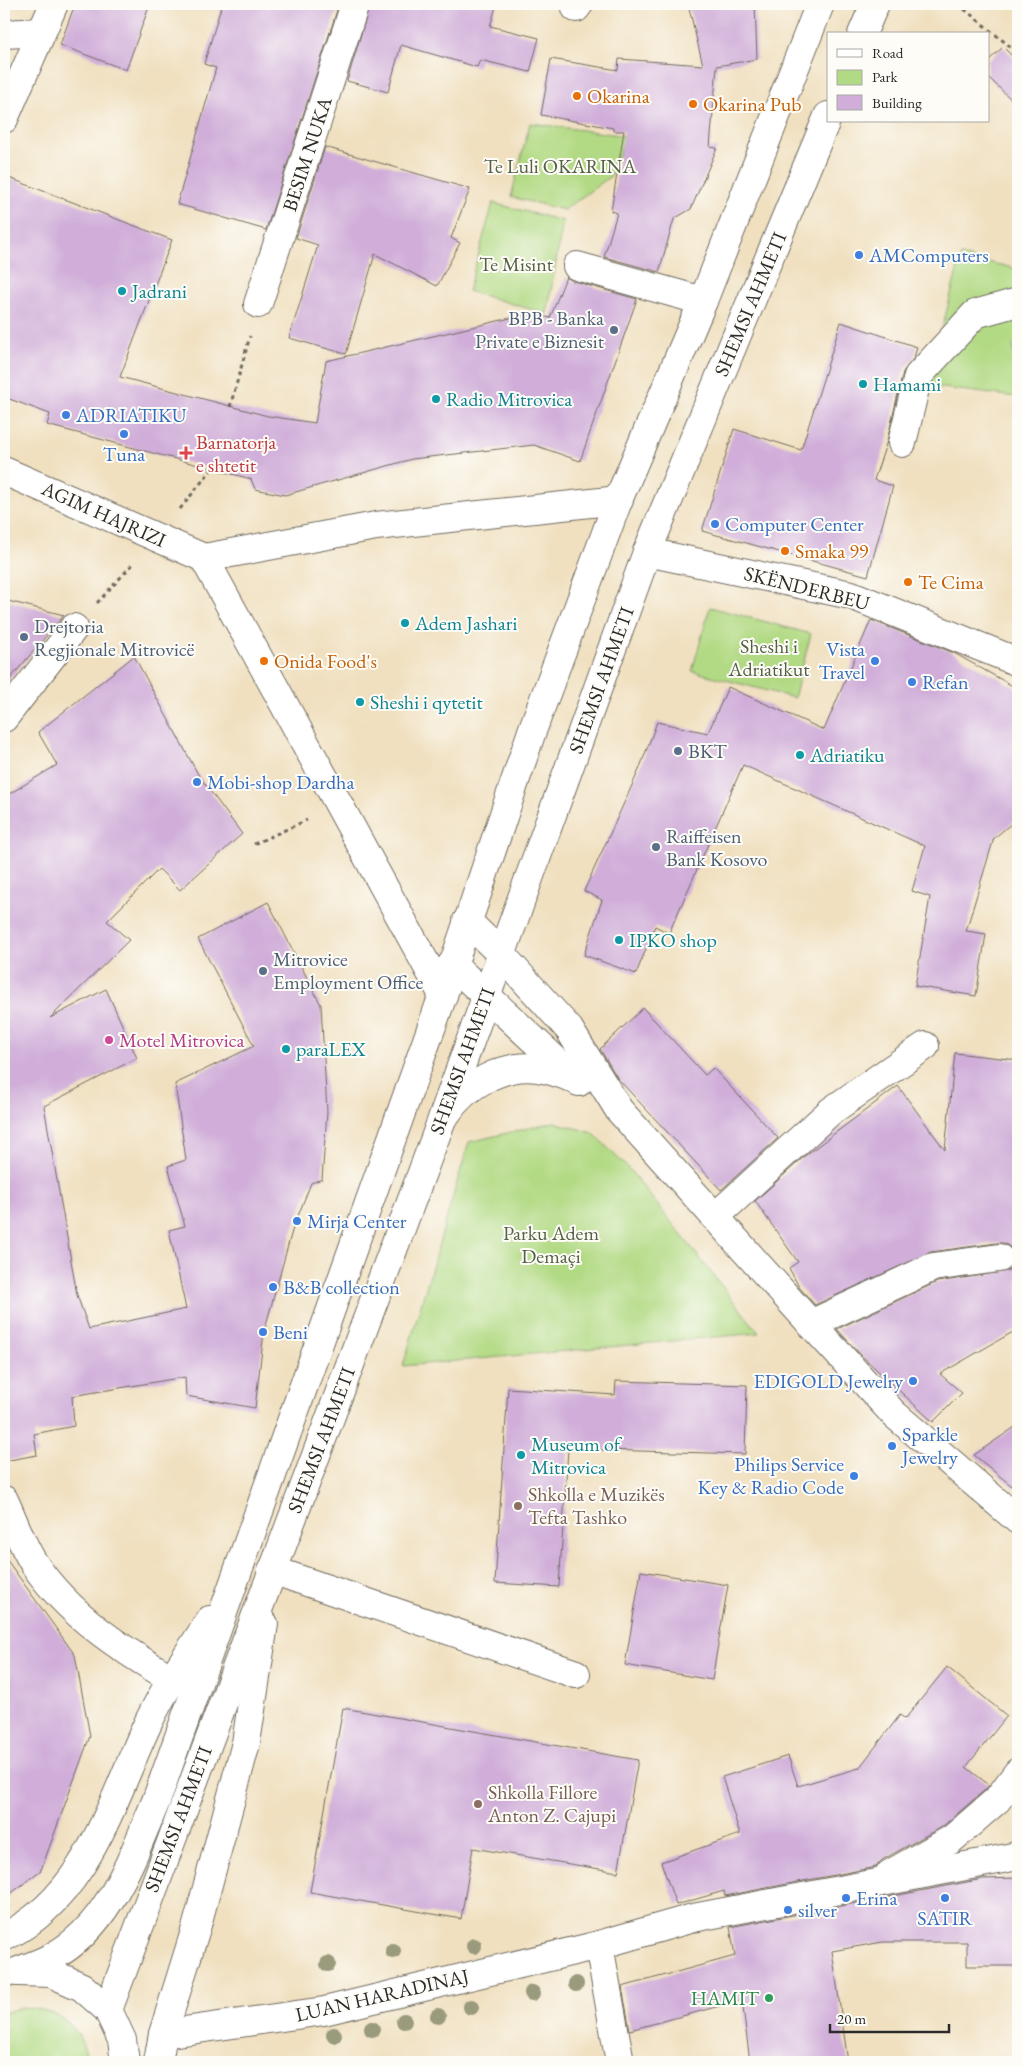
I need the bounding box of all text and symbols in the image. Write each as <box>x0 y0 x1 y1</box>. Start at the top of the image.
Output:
legend <box>827 32 990 122</box>
text: Road <box>872 43 904 62</box>
text: Park <box>872 67 899 86</box>
place label: Okarina <box>587 83 650 109</box>
marker: Okarina <box>571 90 583 102</box>
place label: Okarina Pub <box>703 91 802 117</box>
street label: BESIM NUKA <box>276 93 338 215</box>
text: Building <box>872 93 922 112</box>
marker: Okarina Pub <box>687 98 699 110</box>
park label: Te Luli OKARINA <box>484 153 636 179</box>
street label: SHEMSI AHMETI <box>708 228 792 380</box>
place label: AMComputers <box>868 242 989 268</box>
marker: AMComputers <box>853 249 865 261</box>
park label: Te Misint <box>479 251 554 277</box>
place label: Jadrani <box>130 278 187 304</box>
marker: Jadrani <box>116 285 128 297</box>
place label: BPB - Banka Private e Biznesit <box>475 305 605 354</box>
marker: BPB - Banka Private e Biznesit <box>608 324 620 336</box>
place label: Hamami <box>873 371 941 397</box>
marker: Hamami <box>857 378 869 390</box>
place label: Radio Mitrovica <box>446 386 572 412</box>
marker: Radio Mitrovica <box>430 393 442 405</box>
place label: ADRIATIKU <box>75 402 187 428</box>
marker: ADRIATIKU <box>60 409 72 421</box>
marker: Tuna <box>118 428 130 440</box>
place label: Barnatorja e shtetit <box>196 429 276 478</box>
place label: Tuna <box>103 441 145 467</box>
marker: Barnatorja e shtetit <box>180 447 192 459</box>
street label: AGIM HAJRIZI <box>37 475 170 553</box>
place label: Computer Center <box>725 511 864 537</box>
marker: Computer Center <box>709 518 721 530</box>
place label: Smaka 99 <box>795 538 869 564</box>
marker: Smaka 99 <box>779 545 791 557</box>
street label: SKËNDERBEU <box>742 560 873 616</box>
place label: Te Cima <box>918 569 984 595</box>
marker: Te Cima <box>902 576 914 588</box>
street label: SHEMSI AHMETI <box>562 603 640 757</box>
place label: Adem Jashari <box>414 610 518 636</box>
place label: Drejtoria Regjionale Mitrovicë <box>34 613 195 662</box>
marker: Adem Jashari <box>399 617 411 629</box>
marker: Drejtoria Regjionale Mitrovicë <box>18 631 30 643</box>
park label: Sheshi i Adriatikut <box>728 633 810 682</box>
place label: Vista Travel <box>818 636 865 685</box>
place label: Onida Food's <box>274 648 377 674</box>
marker: Onida Food's <box>258 655 270 667</box>
marker: Vista Travel <box>869 655 881 667</box>
place label: Refan <box>922 669 969 695</box>
marker: Refan <box>906 676 918 688</box>
place label: Sheshi i qytetit <box>370 689 483 715</box>
marker: Sheshi i qytetit <box>354 696 366 708</box>
place label: BKT <box>688 738 727 764</box>
place label: Adriatiku <box>809 742 885 768</box>
marker: BKT <box>672 745 684 757</box>
marker: Adriatiku <box>794 749 806 761</box>
place label: Mobi-shop Dardha <box>207 769 354 795</box>
marker: Mobi-shop Dardha <box>191 776 203 788</box>
place label: Raiffeisen Bank Kosovo <box>666 823 767 872</box>
marker: Raiffeisen Bank Kosovo <box>650 841 662 853</box>
place label: IPKO shop <box>629 927 717 953</box>
marker: IPKO shop <box>613 934 625 946</box>
place label: Mitrovice Employment Office <box>273 946 424 995</box>
marker: Mitrovice Employment Office <box>257 965 269 977</box>
street label: SHEMSI AHMETI <box>423 984 501 1138</box>
place label: Motel Mitrovica <box>119 1027 244 1053</box>
marker: Motel Mitrovica <box>103 1034 115 1046</box>
place label: paraLEX <box>296 1036 366 1062</box>
marker: paraLEX <box>280 1043 292 1055</box>
place label: Mirja Center <box>307 1208 407 1234</box>
marker: Mirja Center <box>291 1215 303 1227</box>
park label: Parku Adem Demaçi <box>503 1220 599 1269</box>
place label: B&B collection <box>283 1274 400 1300</box>
marker: B&B collection <box>267 1281 279 1293</box>
place label: Beni <box>273 1319 308 1345</box>
marker: Beni <box>257 1326 269 1338</box>
street label: SHEMSI AHMETI <box>281 1363 361 1517</box>
place label: EDIGOLD Jewelry <box>753 1368 903 1394</box>
marker: EDIGOLD Jewelry <box>907 1375 919 1387</box>
place label: Sparkle Jewelry <box>900 1421 958 1470</box>
place label: Museum of Mitrovica <box>531 1431 623 1480</box>
marker: Sparkle Jewelry <box>886 1440 898 1452</box>
marker: Museum of Mitrovica <box>515 1449 527 1461</box>
place label: Philips Service Key & Radio Code <box>698 1451 844 1500</box>
marker: Philips Service Key & Radio Code <box>848 1470 860 1482</box>
place label: Shkolla e Muzikës Tefta Tashko <box>528 1481 665 1530</box>
marker: Shkolla e Muzikës Tefta Tashko <box>512 1500 524 1512</box>
street label: SHEMSI AHMETI <box>138 1742 218 1896</box>
place label: Shkolla Fillore Anton Z. Cajupi <box>487 1779 616 1828</box>
marker: Shkolla Fillore Anton Z. Cajupi <box>472 1798 484 1810</box>
place label: Erina <box>856 1885 897 1911</box>
marker: Erina <box>840 1892 852 1904</box>
marker: SATIR <box>939 1892 951 1904</box>
place label: silver <box>798 1897 837 1923</box>
marker: silver <box>782 1904 794 1916</box>
place label: SATIR <box>917 1905 974 1931</box>
street label: LUAN HARADINAJ <box>293 1962 471 2028</box>
place label: HAMIT <box>691 1985 760 2011</box>
marker: HAMIT <box>763 1992 775 2004</box>
scale bar <box>830 2001 948 2033</box>
text: 20 m <box>837 2009 866 2028</box>

